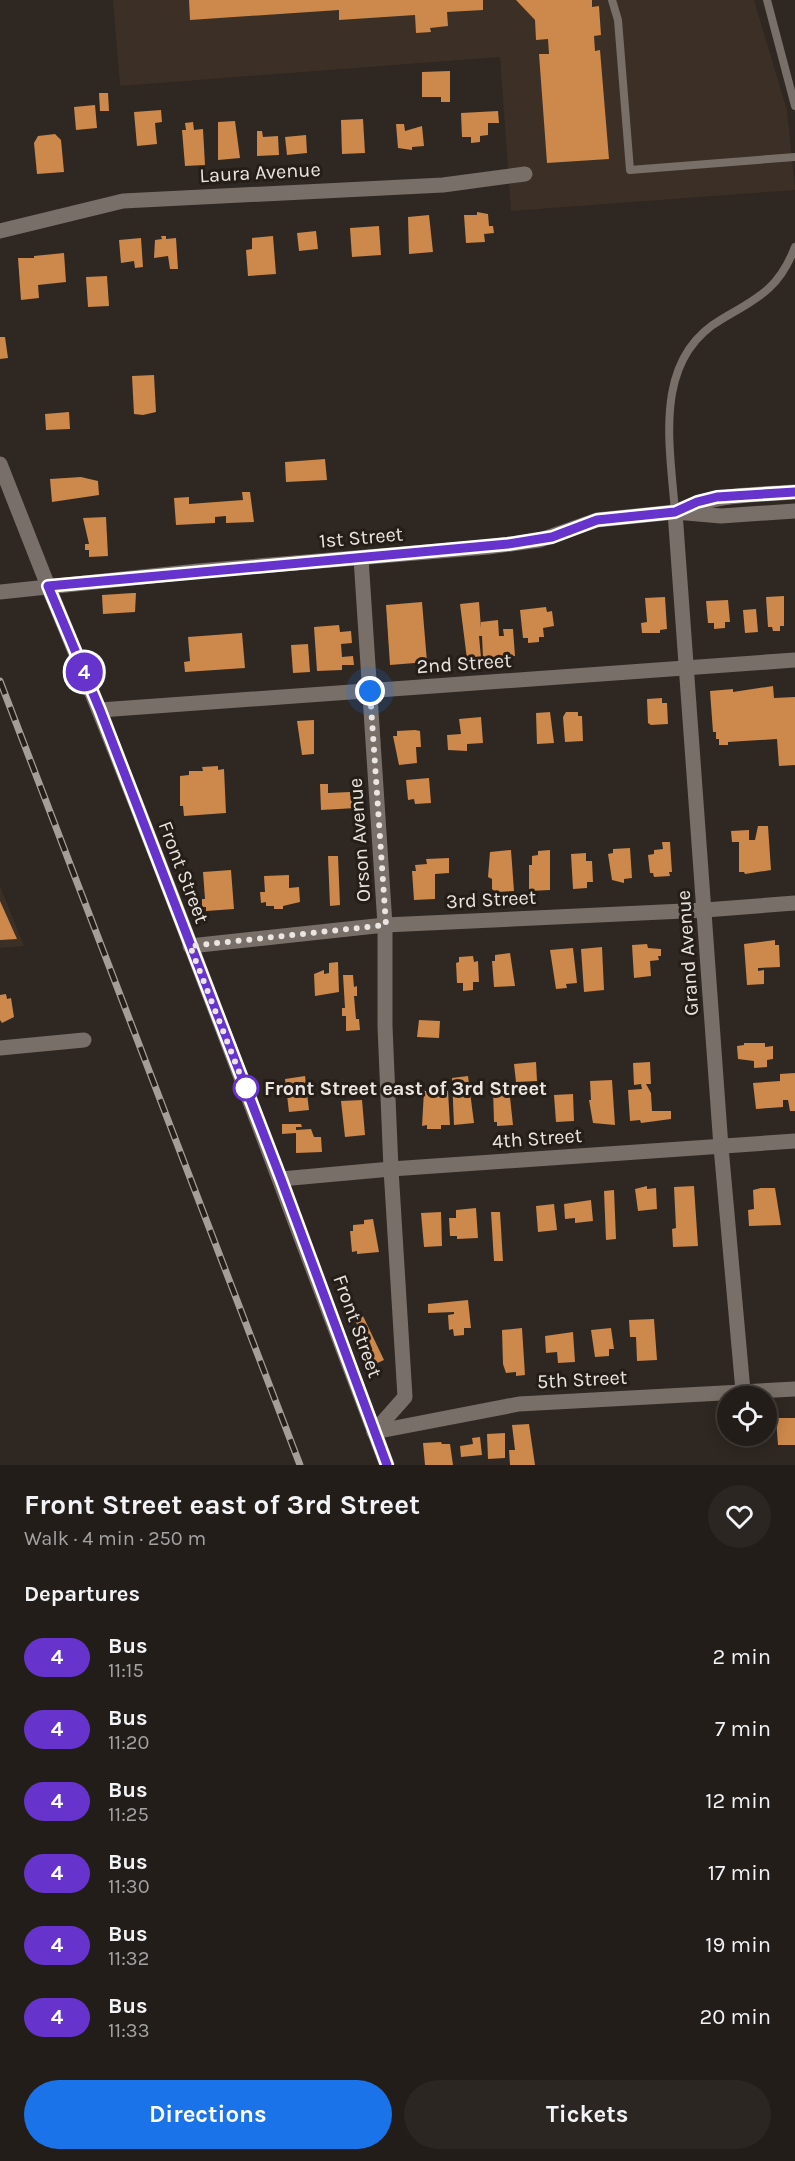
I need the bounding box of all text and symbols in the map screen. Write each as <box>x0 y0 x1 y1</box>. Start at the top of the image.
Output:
street label: Laura Avenue <box>199 158 321 187</box>
street label: 1st Street <box>318 522 405 553</box>
street label: 2nd Street <box>416 649 513 678</box>
line badge: 4 <box>64 652 104 692</box>
text: 4 <box>78 660 90 684</box>
your location <box>355 676 385 706</box>
street label: Orson Avenue <box>344 777 375 903</box>
street label: Front Street <box>153 818 214 927</box>
street label: 3rd Street <box>445 886 537 913</box>
street label: Grand Avenue <box>672 890 703 1016</box>
marker: Front Street east of 3rd Street <box>233 1075 259 1101</box>
place label: Front Street east of 3rd Street <box>264 1077 547 1100</box>
street label: 4th Street <box>491 1124 583 1153</box>
street label: Front Street <box>328 1272 387 1381</box>
street label: 5th Street <box>536 1366 628 1393</box>
map controls <box>717 1386 777 1446</box>
button: locate <box>717 1386 777 1446</box>
button: heart <box>708 1485 771 1548</box>
text: Front Street east of 3rd Street <box>24 1488 420 1521</box>
text: Walk · 4 min · 250 m <box>24 1527 206 1550</box>
text: Departures <box>24 1581 140 1607</box>
text: Bus <box>108 1633 148 1659</box>
text: 2 min <box>713 1644 771 1670</box>
text: 4 <box>51 1645 63 1669</box>
text: 11:15 <box>108 1659 144 1682</box>
text: Bus <box>108 1705 148 1731</box>
text: 7 min <box>715 1716 771 1742</box>
text: 4 <box>51 1717 63 1741</box>
text: 11:20 <box>108 1731 149 1754</box>
text: Bus <box>108 1777 148 1803</box>
text: 12 min <box>705 1788 771 1814</box>
text: 4 <box>51 1789 63 1813</box>
text: 11:25 <box>108 1803 149 1826</box>
text: Bus <box>108 1849 148 1875</box>
text: 17 min <box>708 1860 771 1886</box>
text: 4 <box>51 1861 63 1885</box>
text: 11:30 <box>108 1875 150 1898</box>
text: Bus <box>108 1921 148 1947</box>
text: 19 min <box>705 1932 771 1958</box>
text: 4 <box>51 1933 63 1957</box>
text: 11:32 <box>108 1947 149 1970</box>
text: Bus <box>108 1993 148 2019</box>
text: 20 min <box>700 2004 771 2030</box>
text: 4 <box>51 2005 63 2029</box>
text: 11:33 <box>108 2019 149 2042</box>
button: Directions <box>24 2080 392 2149</box>
button: Tickets <box>404 2080 771 2149</box>

